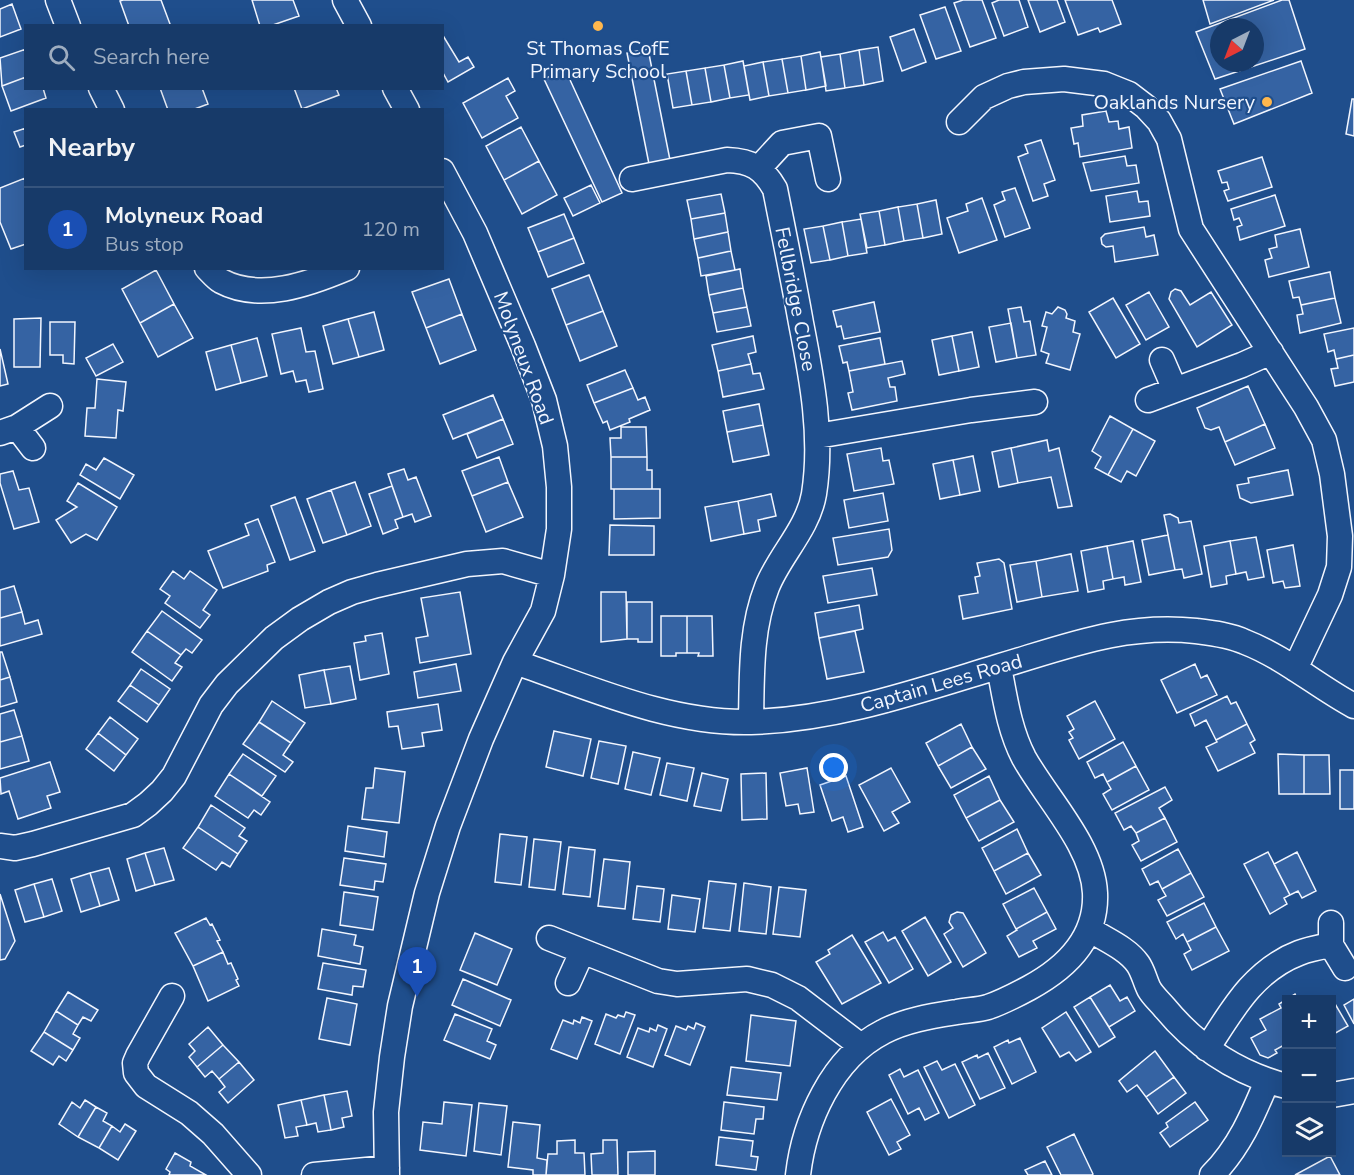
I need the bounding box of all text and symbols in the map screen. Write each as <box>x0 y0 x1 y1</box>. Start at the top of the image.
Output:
north arrow <box>1210 18 1264 72</box>
marker: St Thomas CofE Primary School <box>591 19 605 33</box>
search box <box>24 24 444 90</box>
place label: St Thomas CofE Primary School <box>526 35 670 85</box>
icon: search <box>45 41 78 74</box>
text: Search here <box>93 42 210 72</box>
place label: Oaklands Nursery <box>1093 89 1256 116</box>
marker: Oaklands Nursery <box>1260 95 1274 109</box>
text: Nearby <box>48 130 135 165</box>
text: Molyneux Road <box>105 201 263 231</box>
text: 1 <box>62 216 74 243</box>
text: 120 m <box>362 216 420 243</box>
street label: Fellbridge Close <box>768 225 823 373</box>
text: Bus stop <box>105 231 184 258</box>
street label: Molyneux Road <box>487 288 560 428</box>
street label: Captain Lees Road <box>857 647 1025 720</box>
your location <box>819 753 848 782</box>
pin: 1 <box>398 948 436 997</box>
map controls <box>1282 995 1336 1157</box>
button: + <box>1282 995 1336 1049</box>
button: − <box>1282 1049 1336 1103</box>
button: layers <box>1282 1103 1336 1157</box>

